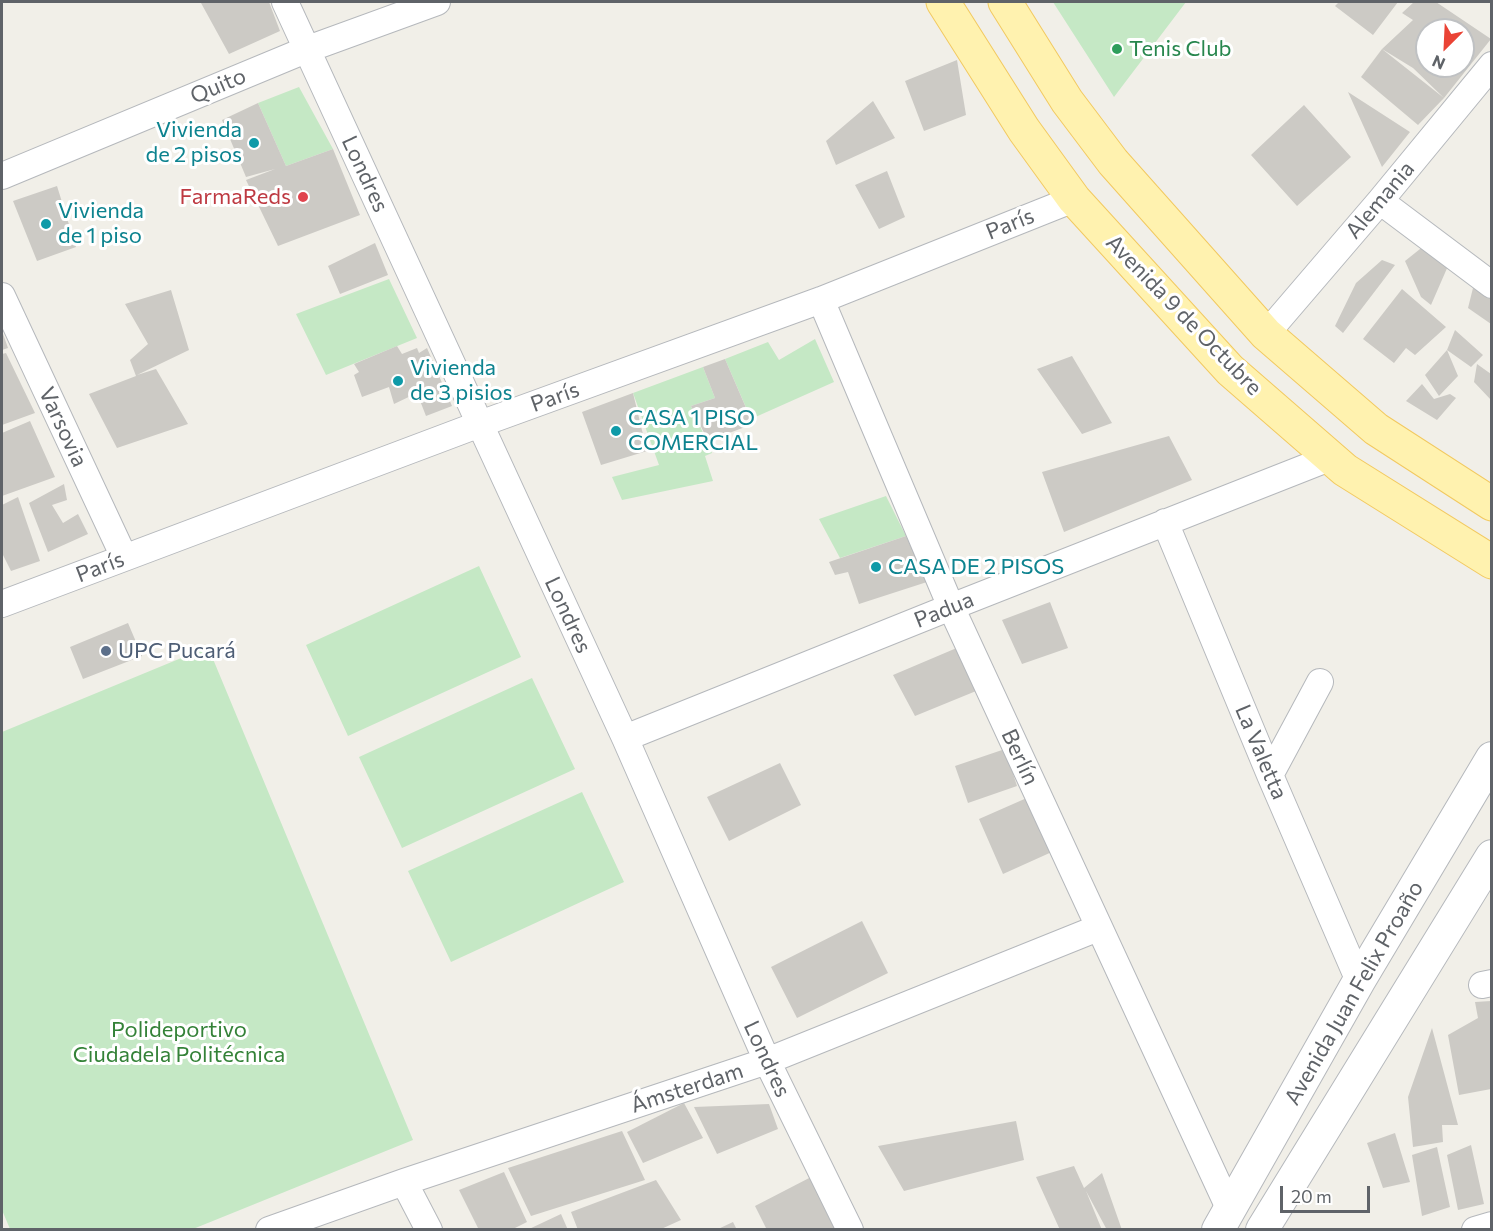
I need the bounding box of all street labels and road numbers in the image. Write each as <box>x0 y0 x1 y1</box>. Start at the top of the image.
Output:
street label: Quito <box>186 63 250 109</box>
street label: Londres <box>336 132 394 216</box>
street label: Alemania <box>1340 156 1420 244</box>
street label: París <box>982 202 1038 246</box>
street label: Avenida 9 de Octubre <box>1101 229 1267 401</box>
street label: París <box>527 376 583 418</box>
street label: Varsovia <box>33 383 93 471</box>
street label: París <box>72 546 128 588</box>
street label: Londres <box>539 573 597 657</box>
street label: Padua <box>910 586 978 634</box>
street label: La Valetta <box>1229 701 1293 803</box>
street label: Berlín <box>996 725 1044 789</box>
street label: Avenida Juan Felix Proaño <box>1279 876 1429 1110</box>
street label: Londres <box>738 1017 796 1101</box>
street label: Ámsterdam <box>627 1057 747 1119</box>

